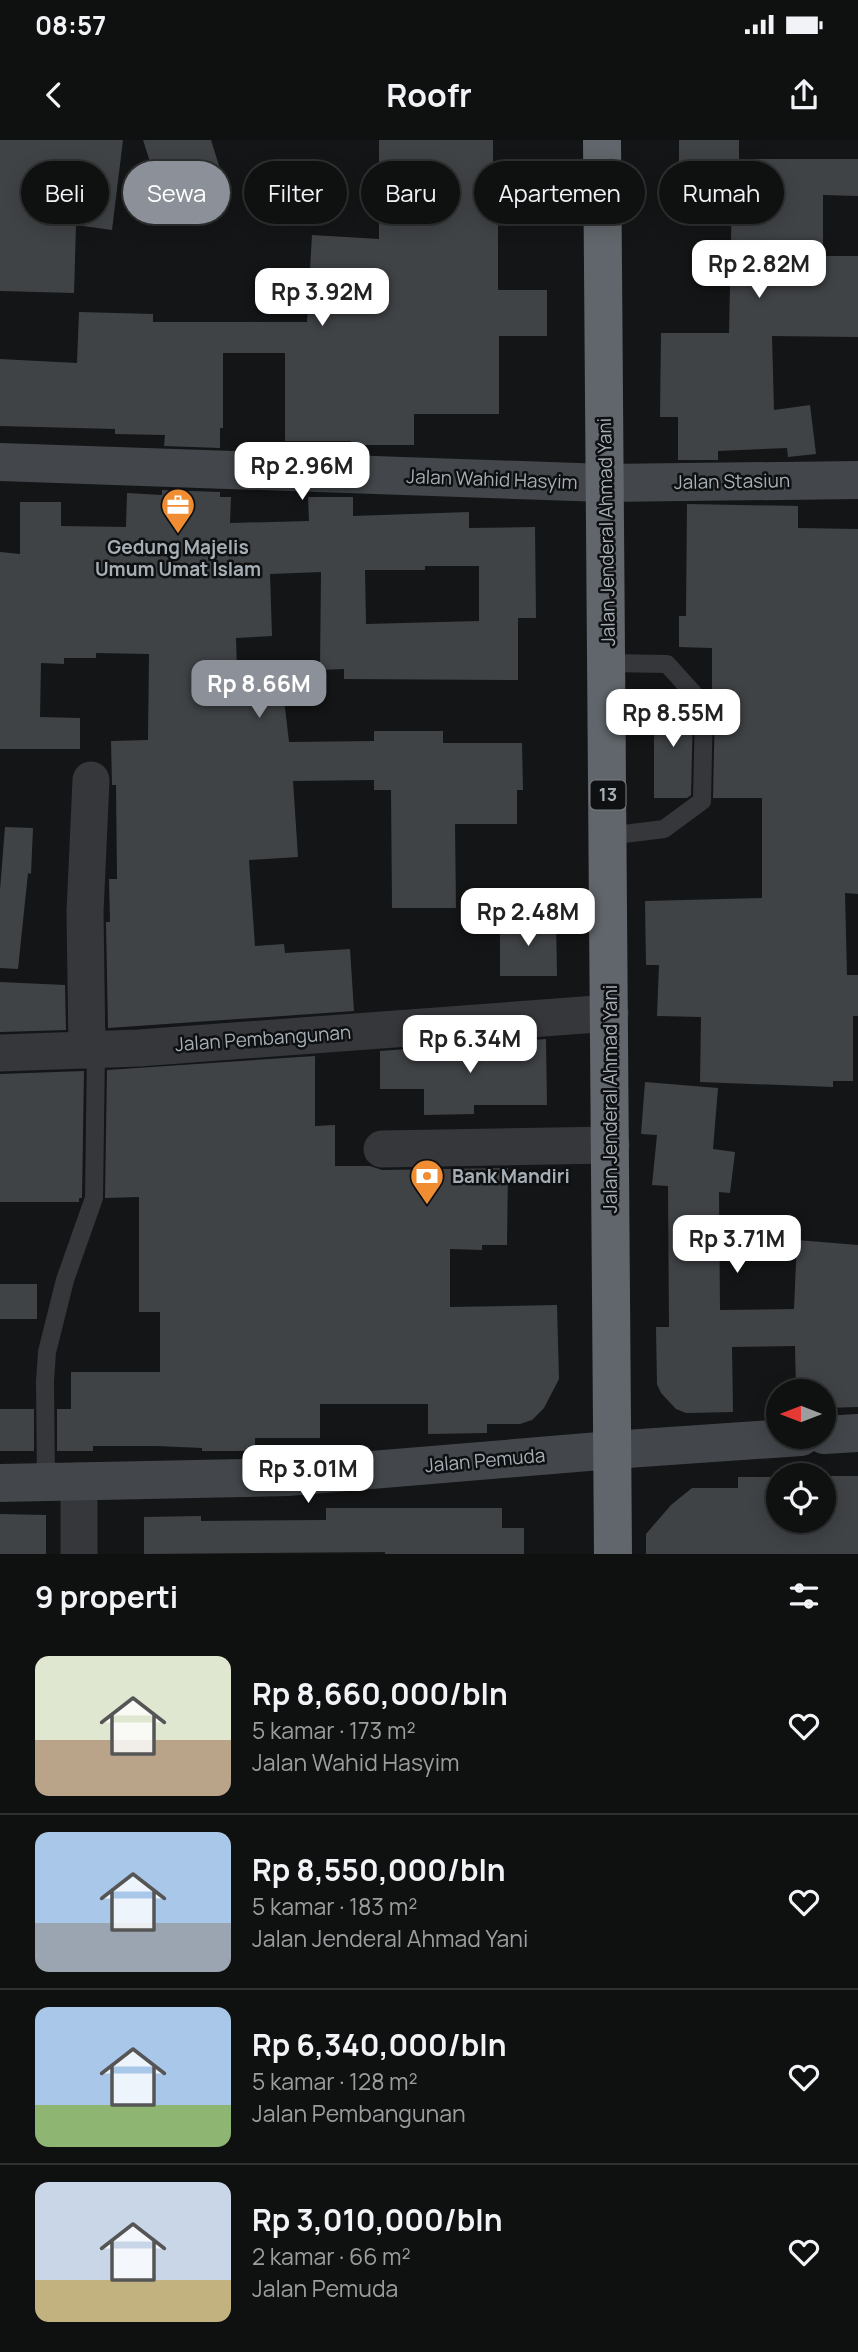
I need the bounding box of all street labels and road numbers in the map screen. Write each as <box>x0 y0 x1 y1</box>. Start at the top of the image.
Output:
street label: Jalan Jenderal Ahmad Yani <box>591 418 621 646</box>
street label: Jalan Wahid Hasyim <box>406 463 578 495</box>
street label: Jalan Stasiun <box>674 467 790 495</box>
road number: 13 <box>590 780 626 810</box>
street label: Jalan Jenderal Ahmad Yani <box>597 985 623 1213</box>
street label: Jalan Pembangunan <box>174 1019 352 1057</box>
street label: Jalan Pemuda <box>424 1442 546 1478</box>

